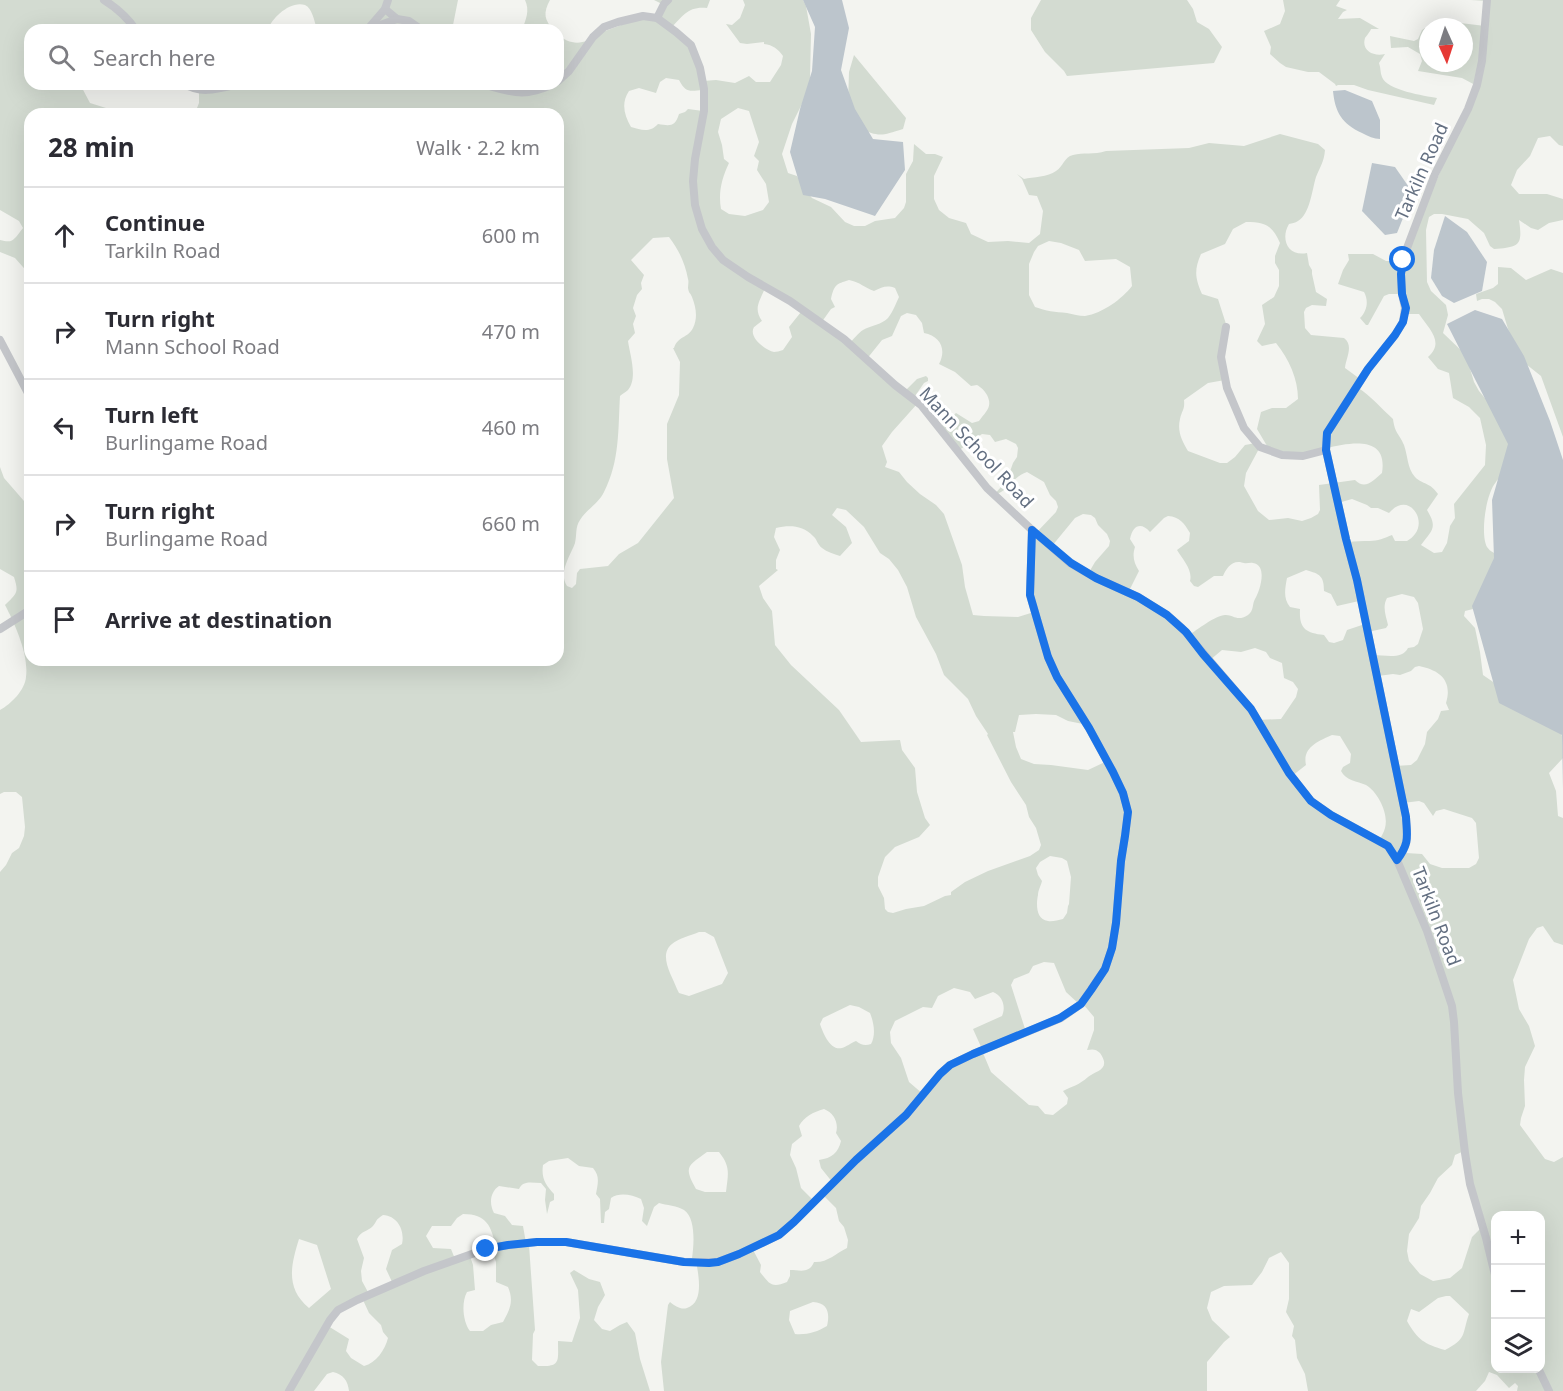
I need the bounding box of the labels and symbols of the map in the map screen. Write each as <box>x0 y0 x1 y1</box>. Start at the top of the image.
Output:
north arrow <box>1419 18 1473 72</box>
street label: Tarkiln Road <box>1389 119 1453 223</box>
route start <box>1389 246 1415 272</box>
street label: Mann School Road <box>915 381 1039 513</box>
street label: Tarkiln Road <box>1407 863 1467 969</box>
route end <box>472 1235 498 1261</box>

